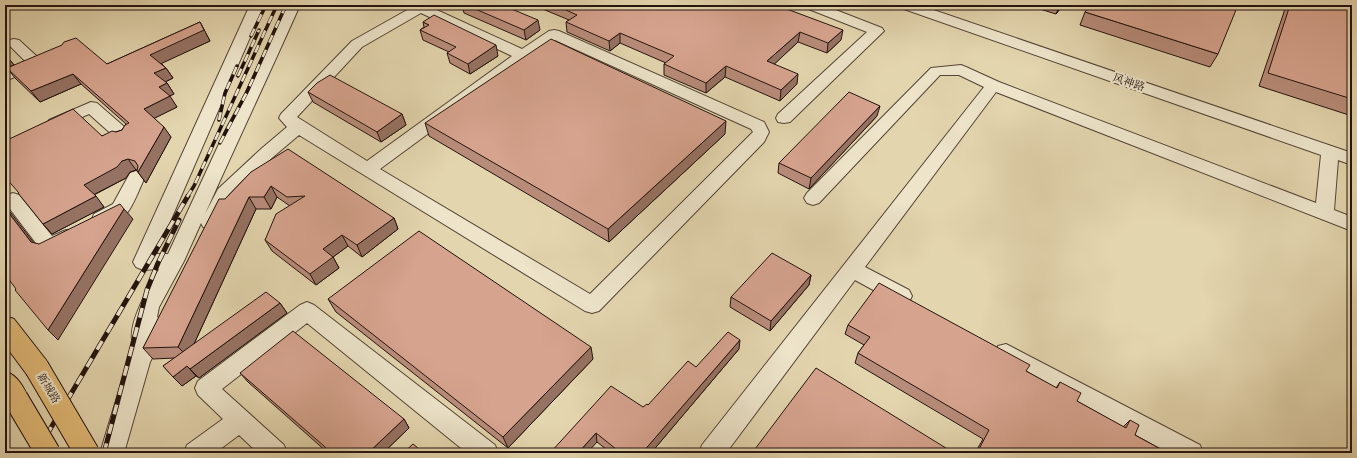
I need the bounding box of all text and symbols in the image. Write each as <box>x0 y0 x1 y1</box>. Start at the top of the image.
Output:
street label: 风神路 <box>1111 71 1147 95</box>
street label: 新城路 <box>34 371 63 406</box>

